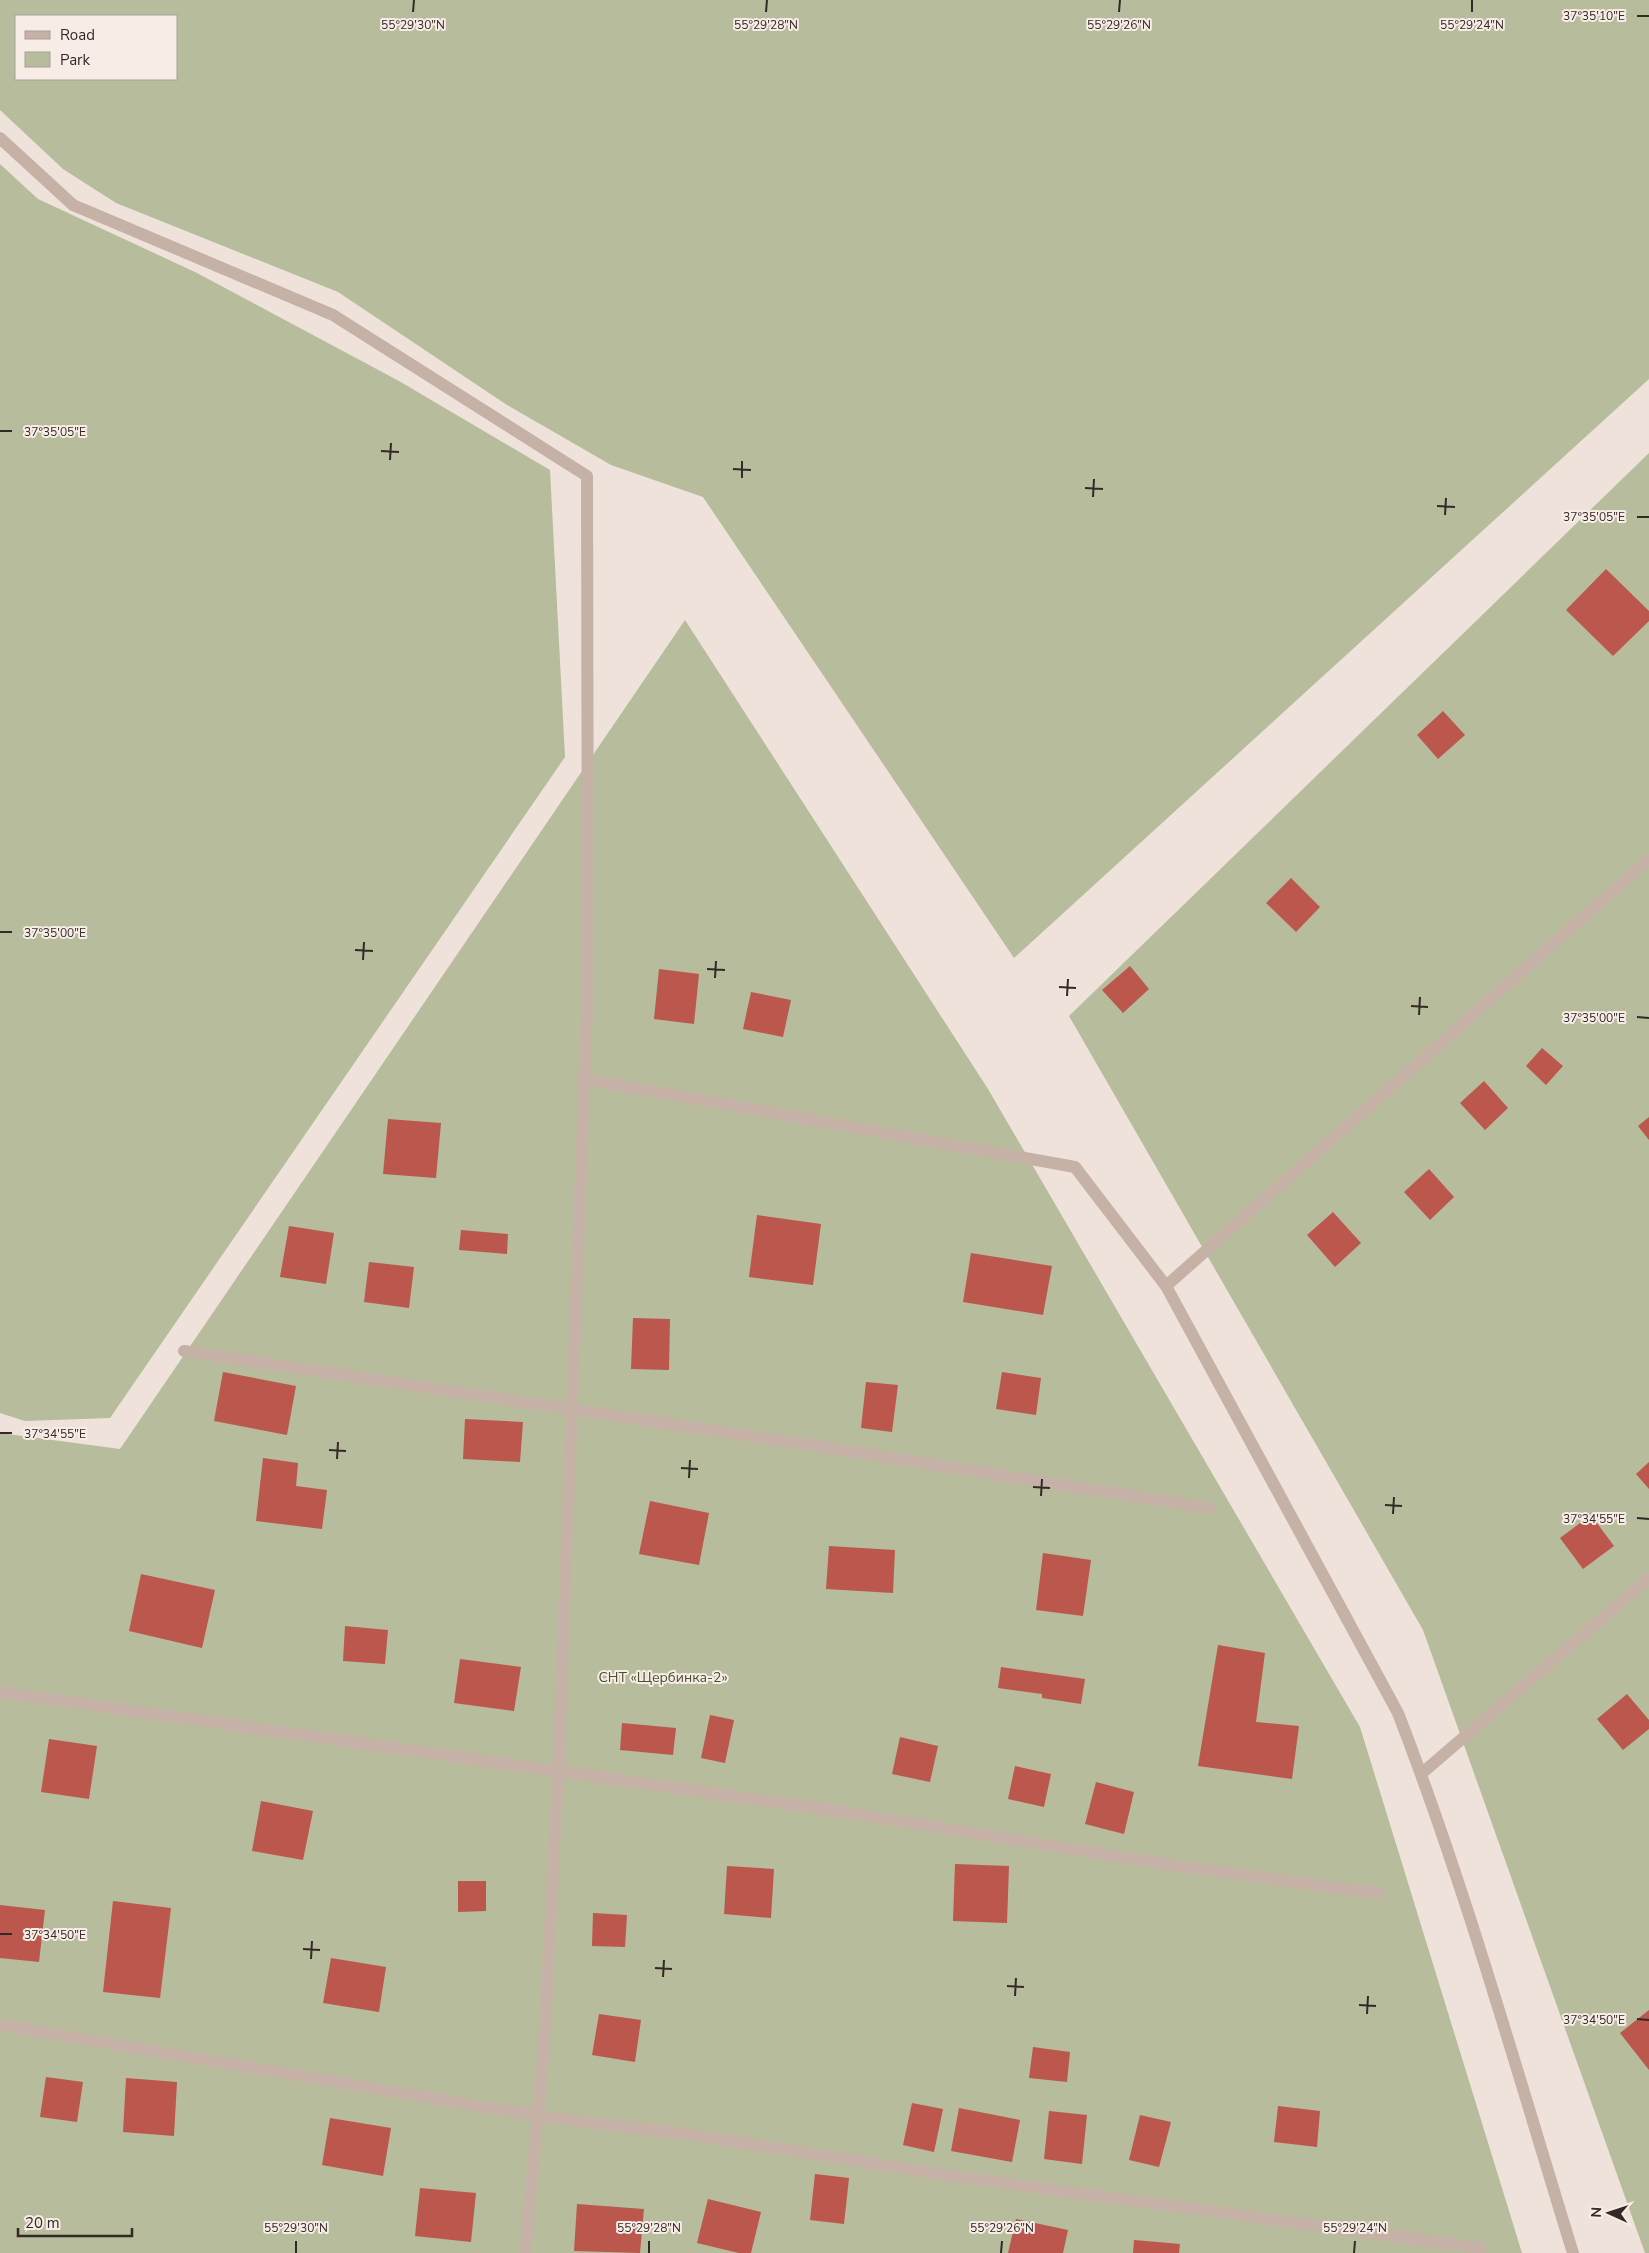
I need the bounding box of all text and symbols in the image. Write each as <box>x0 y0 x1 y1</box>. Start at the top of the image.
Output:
text: 37°35'10"E <box>1563 8 1625 24</box>
legend <box>15 15 178 80</box>
text: 55°29'30"N <box>381 17 445 33</box>
text: 55°29'28"N <box>734 17 798 33</box>
text: 55°29'26"N <box>1087 17 1151 33</box>
text: 55°29'24"N <box>1440 17 1504 33</box>
text: Road <box>60 25 95 45</box>
text: Park <box>60 50 90 70</box>
text: 37°35'05"E <box>24 424 86 440</box>
text: 37°35'05"E <box>1563 509 1625 525</box>
text: 37°35'00"E <box>24 925 86 941</box>
text: 37°35'00"E <box>1563 1010 1625 1026</box>
text: 37°34'55"E <box>24 1426 86 1442</box>
text: 37°34'55"E <box>1563 1511 1625 1527</box>
park label: СНТ «Щербинка-2» <box>598 1668 728 1687</box>
text: 37°34'50"E <box>24 1927 86 1943</box>
text: 37°34'50"E <box>1563 2012 1625 2028</box>
north arrow <box>1584 2188 1634 2238</box>
scale bar <box>18 2206 131 2238</box>
text: N <box>1587 2207 1606 2218</box>
text: 20 m <box>25 2213 60 2233</box>
text: 55°29'30"N <box>264 2220 328 2236</box>
text: 55°29'28"N <box>617 2220 681 2236</box>
text: 55°29'26"N <box>970 2220 1034 2236</box>
text: 55°29'24"N <box>1323 2220 1387 2236</box>

